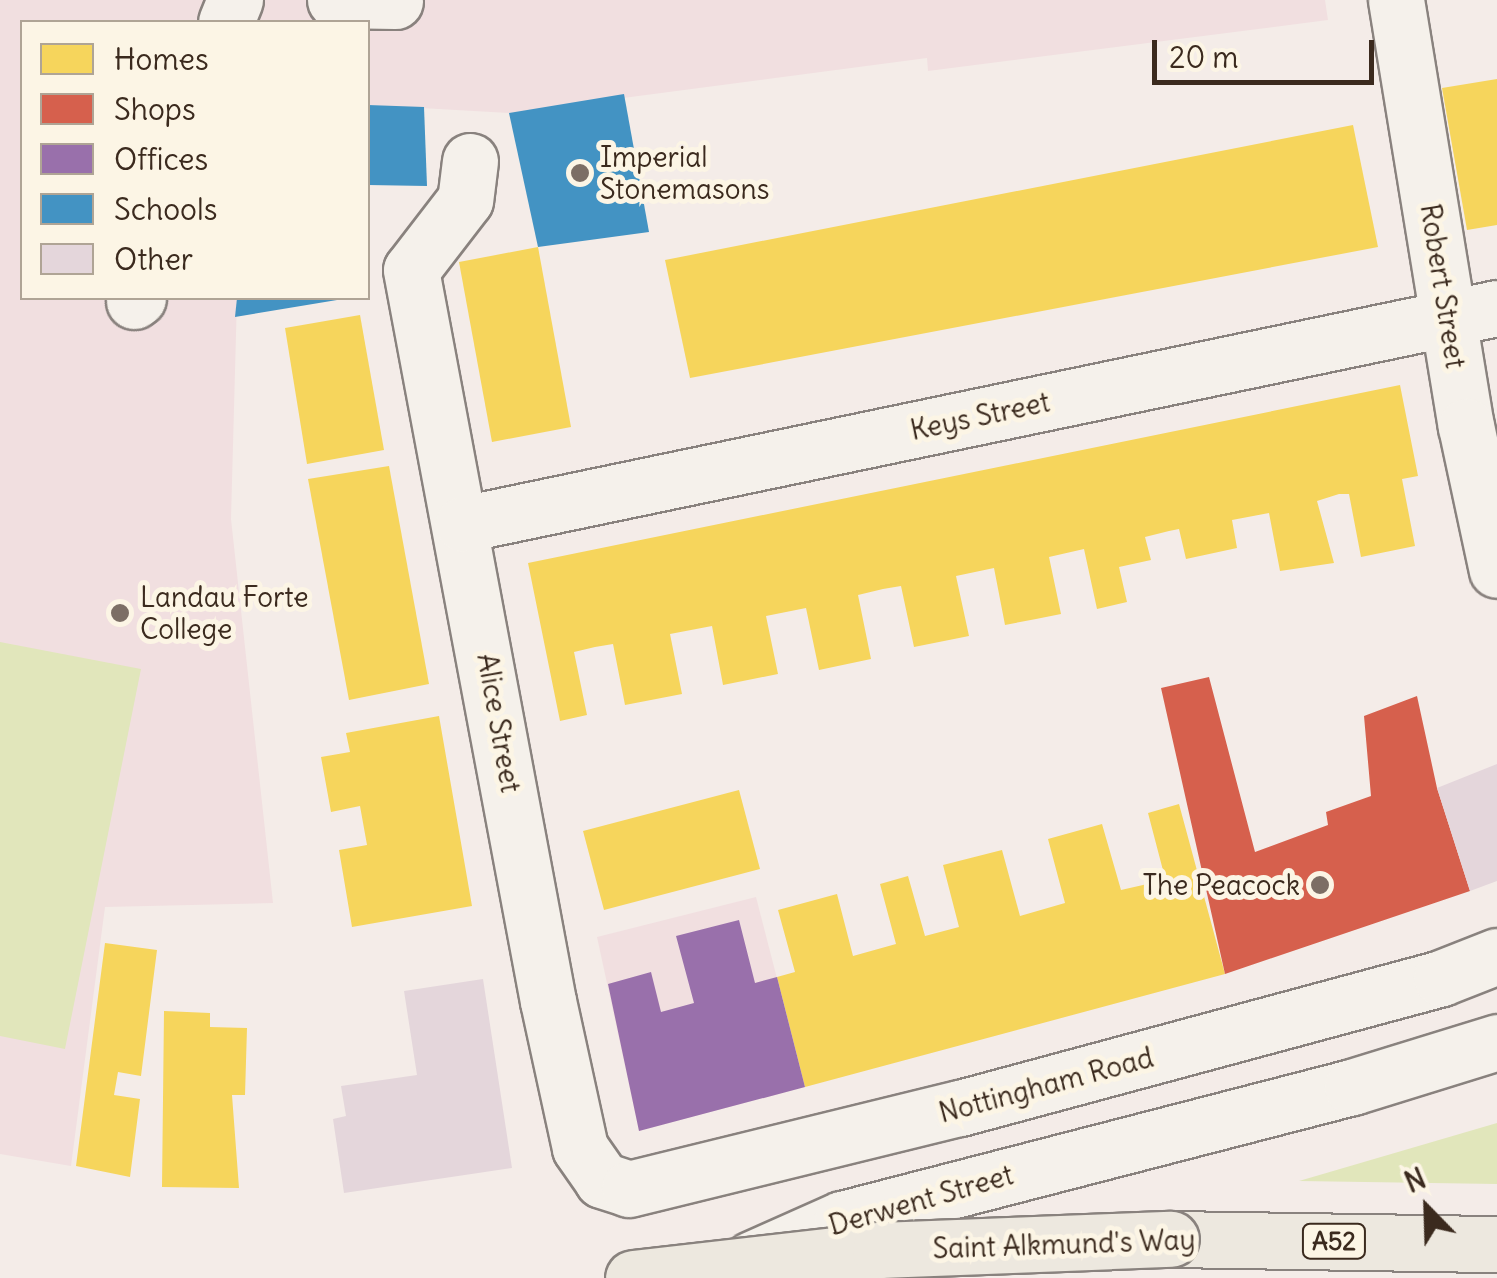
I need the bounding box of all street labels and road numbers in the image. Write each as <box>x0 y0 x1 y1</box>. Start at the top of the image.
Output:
street label: Robert Street <box>1413 201 1473 371</box>
street label: Keys Street <box>907 385 1053 447</box>
street label: Alice Street <box>470 651 528 795</box>
street label: Nottingham Road <box>935 1040 1157 1130</box>
street label: Derwent Street <box>825 1158 1017 1242</box>
road number: A52 <box>1302 1221 1366 1261</box>
street label: Saint Alkmund's Way <box>932 1223 1196 1265</box>

